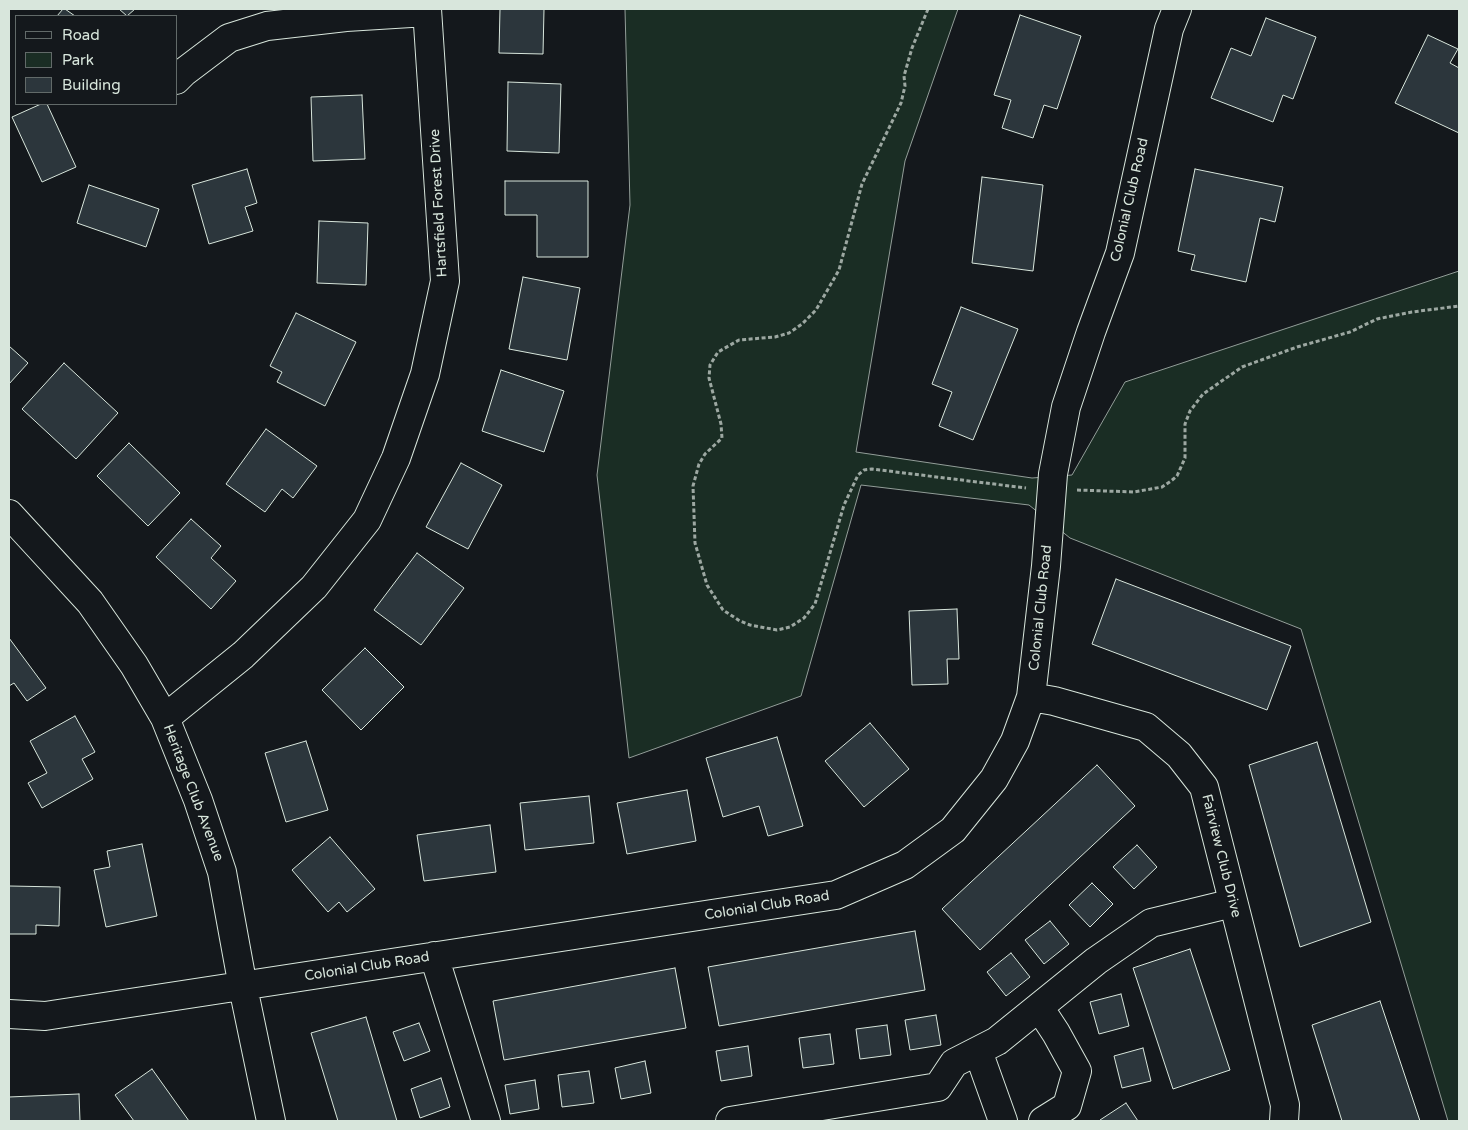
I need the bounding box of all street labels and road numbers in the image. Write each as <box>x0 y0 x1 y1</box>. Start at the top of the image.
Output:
street label: Hartsfield Forest Drive <box>427 128 451 278</box>
street label: Colonial Club Road <box>1108 137 1152 263</box>
street label: Colonial Club Road <box>1026 544 1056 672</box>
street label: Heritage Club Avenue <box>159 722 227 864</box>
street label: Fairview Club Drive <box>1198 793 1244 919</box>
street label: Colonial Club Road <box>703 888 831 924</box>
street label: Colonial Club Road <box>303 949 431 985</box>

